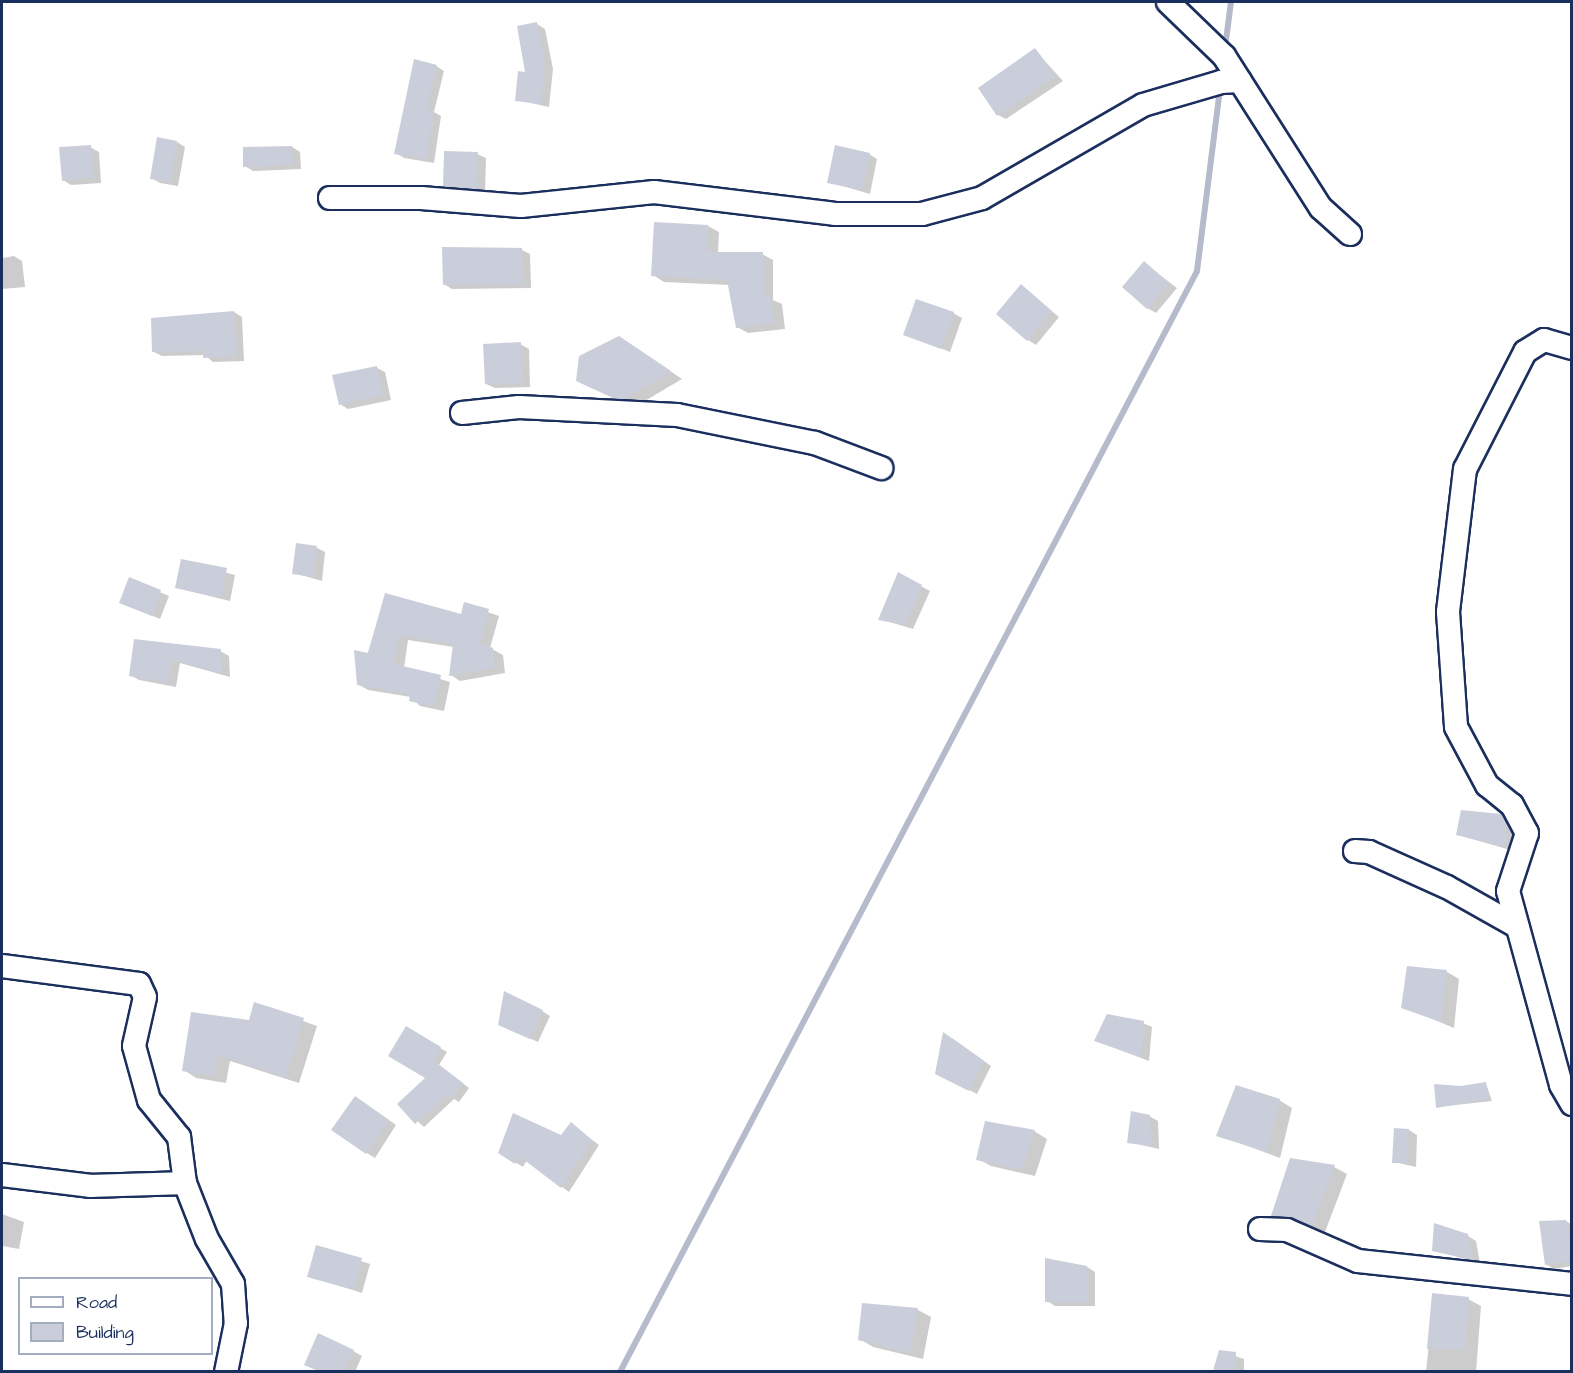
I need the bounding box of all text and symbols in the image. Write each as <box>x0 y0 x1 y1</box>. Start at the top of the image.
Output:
legend <box>18 1277 213 1355</box>
text: Road <box>76 1290 117 1315</box>
text: Building <box>76 1320 134 1345</box>

